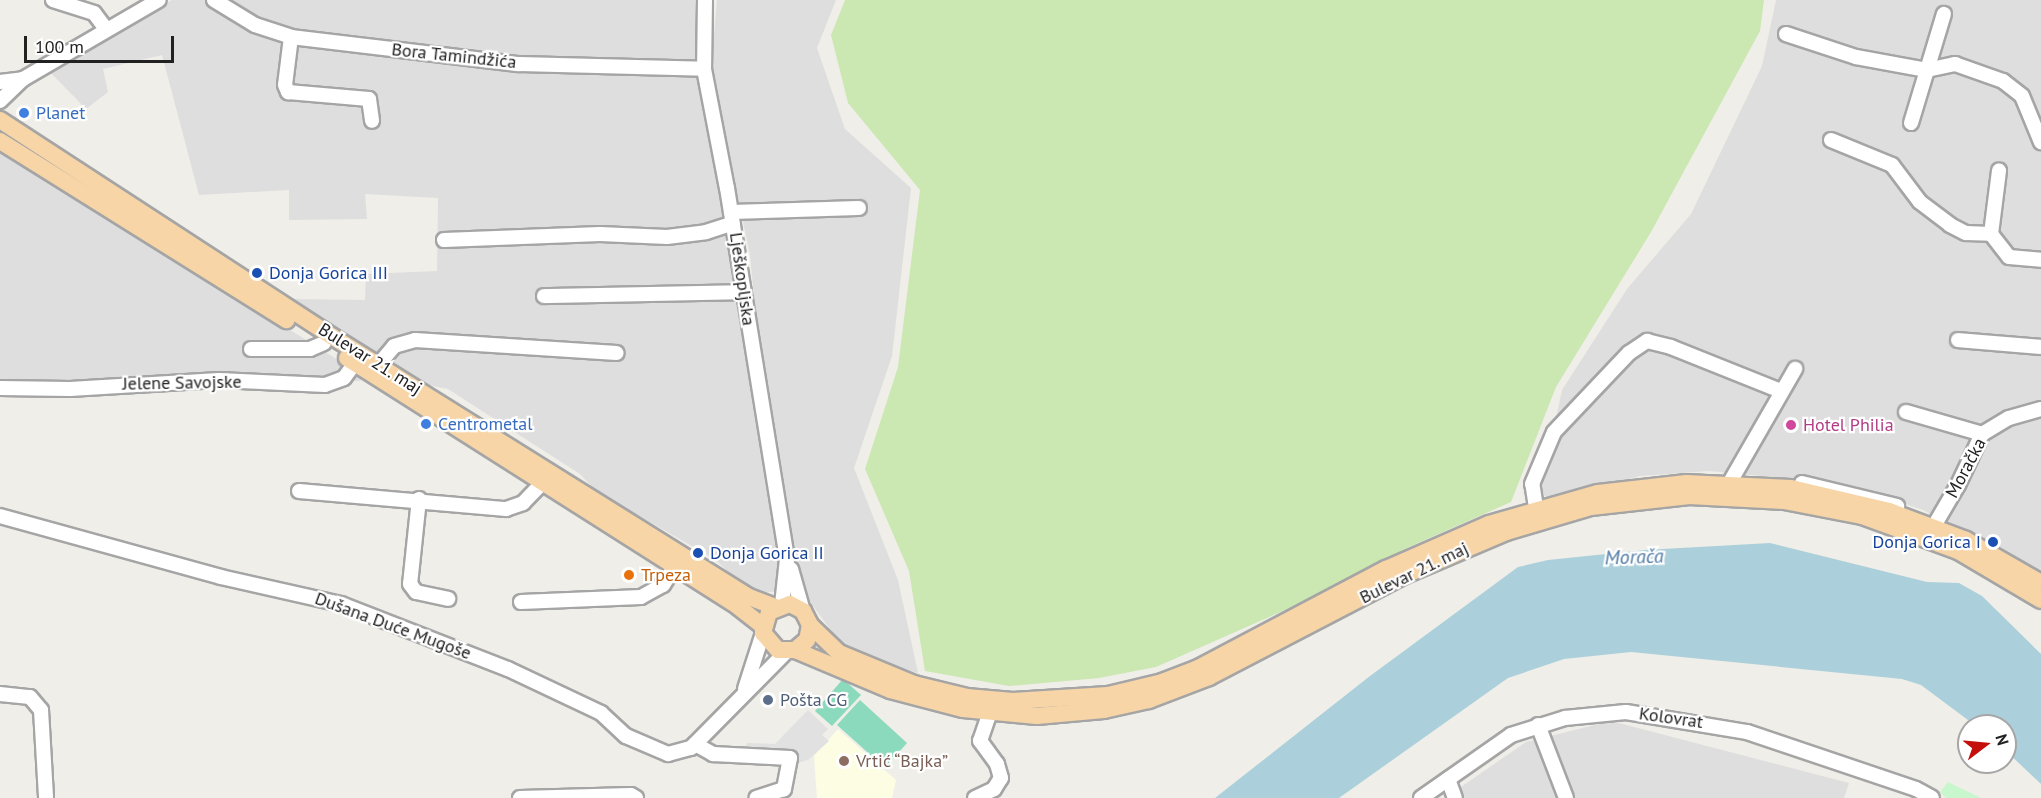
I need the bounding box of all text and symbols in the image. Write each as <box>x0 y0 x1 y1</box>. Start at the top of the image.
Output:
scale bar <box>27 24 177 62</box>
text: 100 m <box>35 35 84 58</box>
street label: Bora Tamindžića <box>390 39 518 73</box>
place label: Planet <box>36 102 85 124</box>
marker: Planet <box>17 106 31 120</box>
street label: Lješkopljska <box>725 231 759 327</box>
place label: Donja Gorica III <box>269 262 388 284</box>
marker: Donja Gorica III <box>250 266 264 280</box>
street label: Bulevar 21. maj <box>314 318 426 400</box>
street label: Jelene Savojske <box>122 371 242 395</box>
place label: Centrometal <box>438 413 533 435</box>
place label: Hotel Philia <box>1803 414 1894 436</box>
marker: Centrometal <box>419 417 433 431</box>
marker: Hotel Philia <box>1784 418 1798 432</box>
street label: Moračka <box>1941 434 1991 502</box>
place label: Donja Gorica I <box>1872 531 1981 553</box>
marker: Donja Gorica I <box>1986 535 2000 549</box>
street label: Bulevar 21. maj <box>1356 537 1472 609</box>
place label: Donja Gorica II <box>710 542 824 564</box>
water label: Morača <box>1604 544 1664 570</box>
marker: Donja Gorica II <box>691 546 705 560</box>
place label: Trpeza <box>641 564 691 586</box>
marker: Trpeza <box>622 568 636 582</box>
street label: Dušana Duće Mugoše <box>312 588 474 664</box>
place label: Pošta CG <box>780 689 847 711</box>
marker: Pošta CG <box>761 693 775 707</box>
street label: Kolovrat <box>1638 703 1704 733</box>
north arrow <box>1957 714 2017 774</box>
text: N <box>1991 732 2013 747</box>
place label: Vrtić “Bajka” <box>856 750 950 772</box>
marker: Vrtić “Bajka” <box>837 754 851 768</box>

